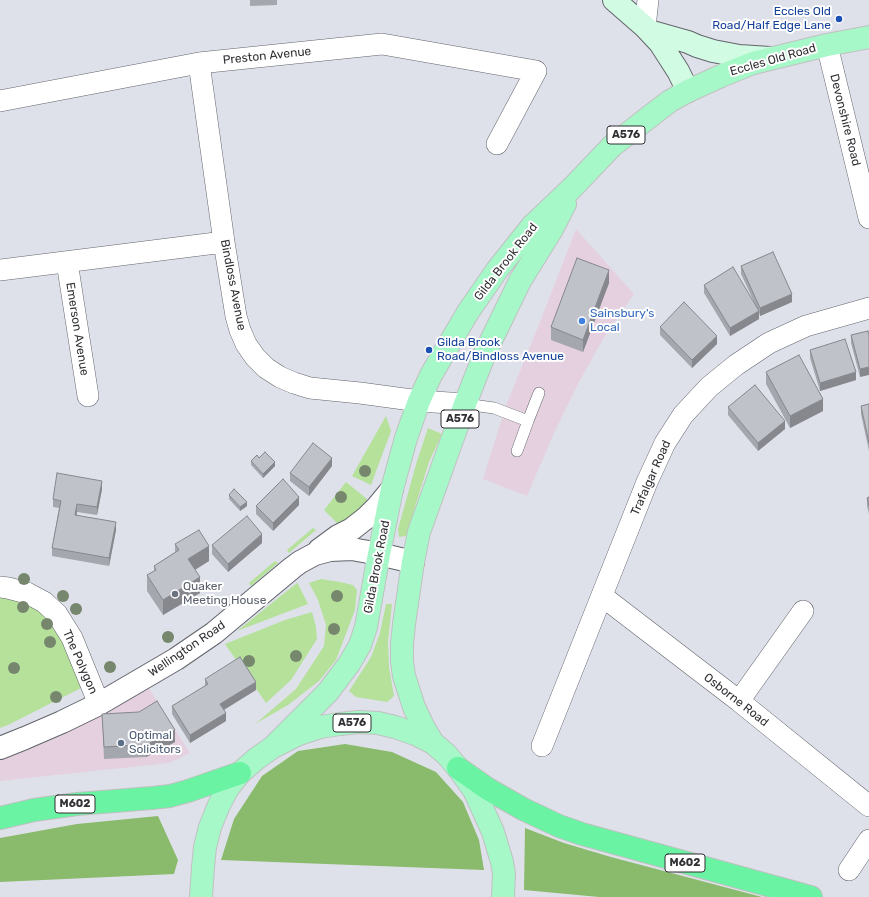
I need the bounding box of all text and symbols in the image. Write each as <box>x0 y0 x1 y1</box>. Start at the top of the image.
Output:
place label: Eccles Old Road/Half Edge Lane <box>712 5 831 33</box>
marker: Eccles Old Road/Half Edge Lane <box>834 14 844 24</box>
street label: Eccles Old Road <box>728 41 818 79</box>
street label: Preston Avenue <box>222 44 312 68</box>
street label: Devonshire Road <box>827 73 863 167</box>
road number: A576 <box>607 126 645 144</box>
street label: Gilda Brook Road <box>471 220 541 304</box>
street label: Bindloss Avenue <box>217 238 249 332</box>
street label: Emerson Avenue <box>62 281 92 377</box>
place label: Sainsbury's Local <box>590 307 654 335</box>
marker: Sainsbury's Local <box>577 316 587 326</box>
place label: Gilda Brook Road/Bindloss Avenue <box>437 336 564 364</box>
marker: Gilda Brook Road/Bindloss Avenue <box>424 345 434 355</box>
road number: A576 <box>441 410 479 428</box>
street label: Trafalgar Road <box>628 438 674 518</box>
street label: Gilda Brook Road <box>361 519 393 615</box>
place label: Quaker Meeting House <box>183 580 266 608</box>
marker: Quaker Meeting House <box>170 589 180 599</box>
street label: Wellington Road <box>146 618 228 680</box>
street label: The Polygon <box>59 628 101 696</box>
street label: Osborne Road <box>701 670 771 730</box>
road number: A576 <box>333 714 371 732</box>
place label: Optimal Solicitors <box>129 729 181 757</box>
marker: Optimal Solicitors <box>116 738 126 748</box>
road number: M602 <box>55 795 95 813</box>
road number: M602 <box>665 854 705 872</box>

